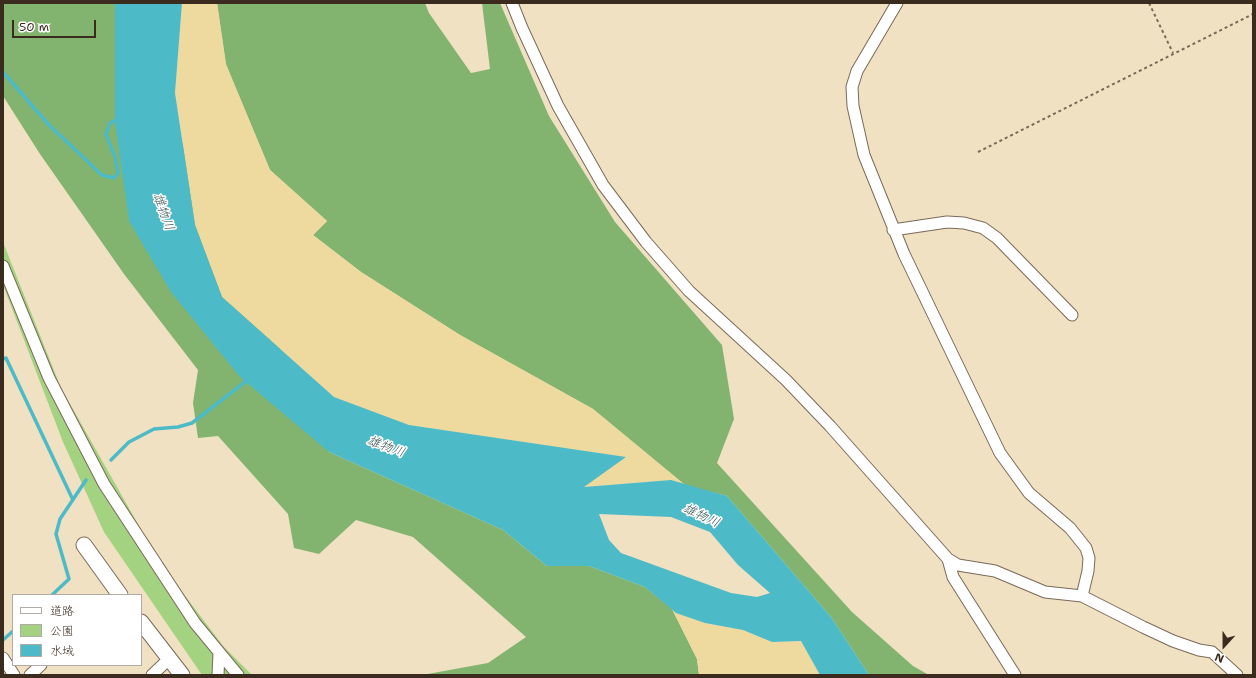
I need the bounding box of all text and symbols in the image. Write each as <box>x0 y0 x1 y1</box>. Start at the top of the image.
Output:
scale bar <box>14 12 98 38</box>
text: 50 m <box>19 19 49 35</box>
water label: 雄物川 <box>149 191 177 233</box>
water label: 雄物川 <box>365 433 407 461</box>
water label: 雄物川 <box>680 501 722 531</box>
legend <box>12 594 142 666</box>
text: 道路 <box>50 603 74 619</box>
text: 公園 <box>50 623 74 639</box>
north arrow <box>1204 626 1244 666</box>
text: 水域 <box>50 643 74 659</box>
text: N <box>1213 649 1226 666</box>

